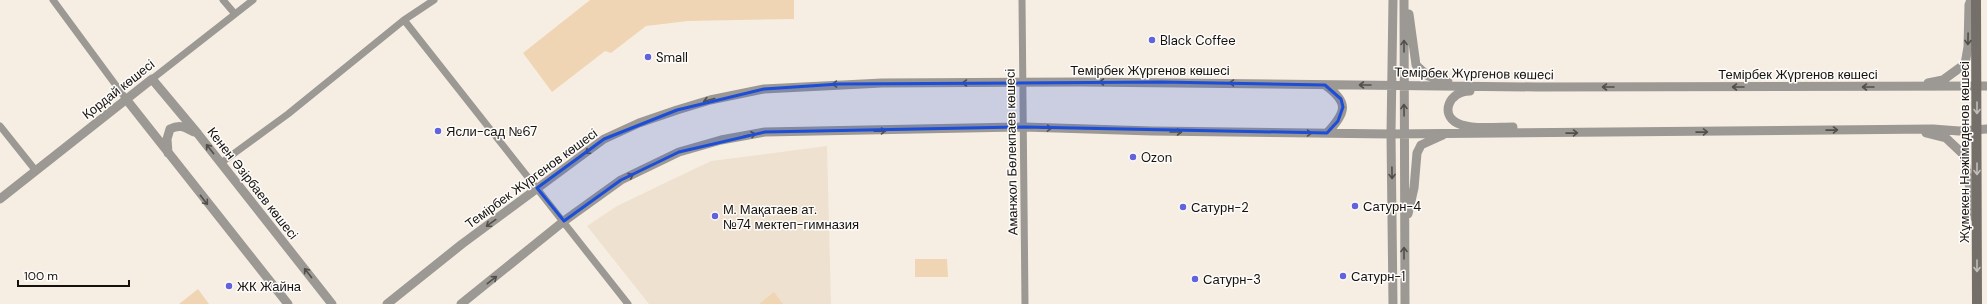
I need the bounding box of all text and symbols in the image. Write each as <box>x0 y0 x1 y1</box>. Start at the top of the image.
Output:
place label: Black Coffee <box>1160 32 1236 49</box>
one-way arrow <box>1964 32 1972 45</box>
marker: Black Coffee <box>1147 35 1157 45</box>
one-way arrow <box>1400 40 1408 53</box>
place label: Small <box>656 49 688 66</box>
marker: Small <box>643 52 653 62</box>
street label: Қордай көшесі <box>79 56 158 123</box>
street label: Жұмекен Нәжімеденов көшесі <box>1956 61 1973 243</box>
street label: Темірбек Жүргенов көшесі <box>1070 62 1230 79</box>
street label: Темірбек Жүргенов көшесі <box>1394 64 1554 83</box>
street label: Темірбек Жүргенов көшесі <box>1718 66 1878 83</box>
street label: Аманжол Бөлекпаев көшесі <box>1002 68 1021 236</box>
one-way arrow <box>1099 78 1112 86</box>
one-way arrow <box>962 79 975 87</box>
one-way arrow <box>1229 79 1242 87</box>
one-way arrow <box>832 81 845 88</box>
one-way arrow <box>1359 81 1372 89</box>
one-way arrow <box>1602 83 1615 91</box>
one-way arrow <box>1732 83 1745 91</box>
one-way arrow <box>1862 83 1875 91</box>
one-way arrow <box>703 97 716 105</box>
one-way arrow <box>1973 101 1981 114</box>
one-way arrow <box>1401 104 1408 117</box>
place label: Ясли-сад №67 <box>446 123 537 140</box>
street label: Кенен Әзірбаев көшесі <box>204 124 302 243</box>
one-way arrow <box>1039 124 1052 132</box>
street label: Темірбек Жүргенов көшесі <box>462 125 601 232</box>
marker: Ясли-сад №67 <box>433 126 443 136</box>
one-way arrow <box>1825 126 1838 134</box>
one-way arrow <box>873 127 886 135</box>
one-way arrow <box>1169 128 1182 135</box>
one-way arrow <box>1695 128 1708 136</box>
one-way arrow <box>1299 129 1312 137</box>
one-way arrow <box>1565 129 1578 137</box>
one-way arrow <box>743 131 756 139</box>
one-way arrow <box>206 144 214 155</box>
one-way arrow <box>584 146 595 154</box>
place label: Ozon <box>1141 149 1172 166</box>
marker: Ozon <box>1128 152 1138 162</box>
one-way arrow <box>1973 162 1981 175</box>
one-way arrow <box>1388 166 1396 179</box>
one-way arrow <box>622 173 634 180</box>
one-way arrow <box>199 194 208 205</box>
place label: Сатурн-4 <box>1363 198 1421 215</box>
place label: Сатурн-2 <box>1191 199 1249 216</box>
place label: М. Мақатаев ат. №74 мектеп-гимназия <box>723 201 859 233</box>
marker: Сатурн-4 <box>1350 201 1360 211</box>
marker: Сатурн-2 <box>1178 202 1188 212</box>
marker: М. Мақатаев ат. №74 мектеп-гимназия <box>710 211 720 221</box>
one-way arrow <box>485 219 496 227</box>
one-way arrow <box>1400 247 1408 260</box>
one-way arrow <box>1973 259 1981 272</box>
scale bar <box>18 262 129 288</box>
text: 100 m <box>24 268 58 284</box>
one-way arrow <box>303 268 312 279</box>
place label: Сатурн-1 <box>1351 268 1405 285</box>
place label: Сатурн-3 <box>1203 271 1261 288</box>
marker: Сатурн-1 <box>1338 271 1348 281</box>
marker: Сатурн-3 <box>1190 274 1200 284</box>
one-way arrow <box>486 276 497 284</box>
place label: ЖК Жайна <box>237 278 302 295</box>
marker: ЖК Жайна <box>224 281 234 291</box>

